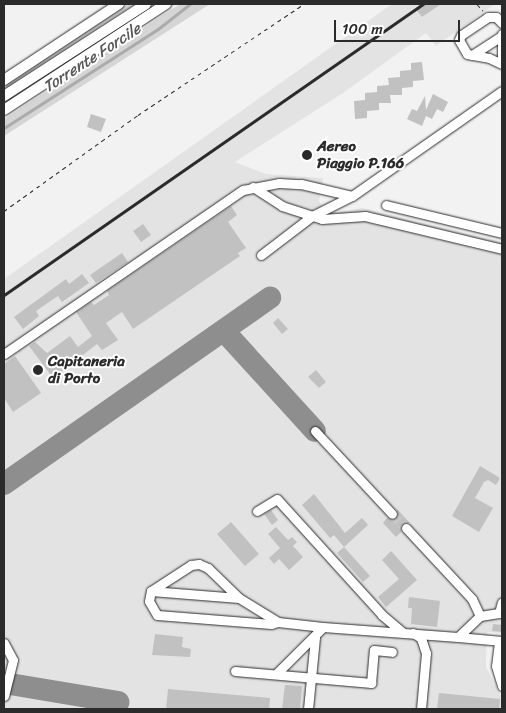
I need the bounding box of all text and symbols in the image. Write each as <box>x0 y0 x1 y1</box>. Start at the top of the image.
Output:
scale bar <box>336 10 462 42</box>
text: 100 m <box>342 16 383 42</box>
water label: Torrente Forcile <box>40 19 144 97</box>
place label: Aereo Piaggio P.166 <box>317 137 404 172</box>
marker: Aereo Piaggio P.166 <box>301 149 313 161</box>
place label: Capitaneria di Porto <box>48 352 125 387</box>
marker: Capitaneria di Porto <box>32 364 44 376</box>

